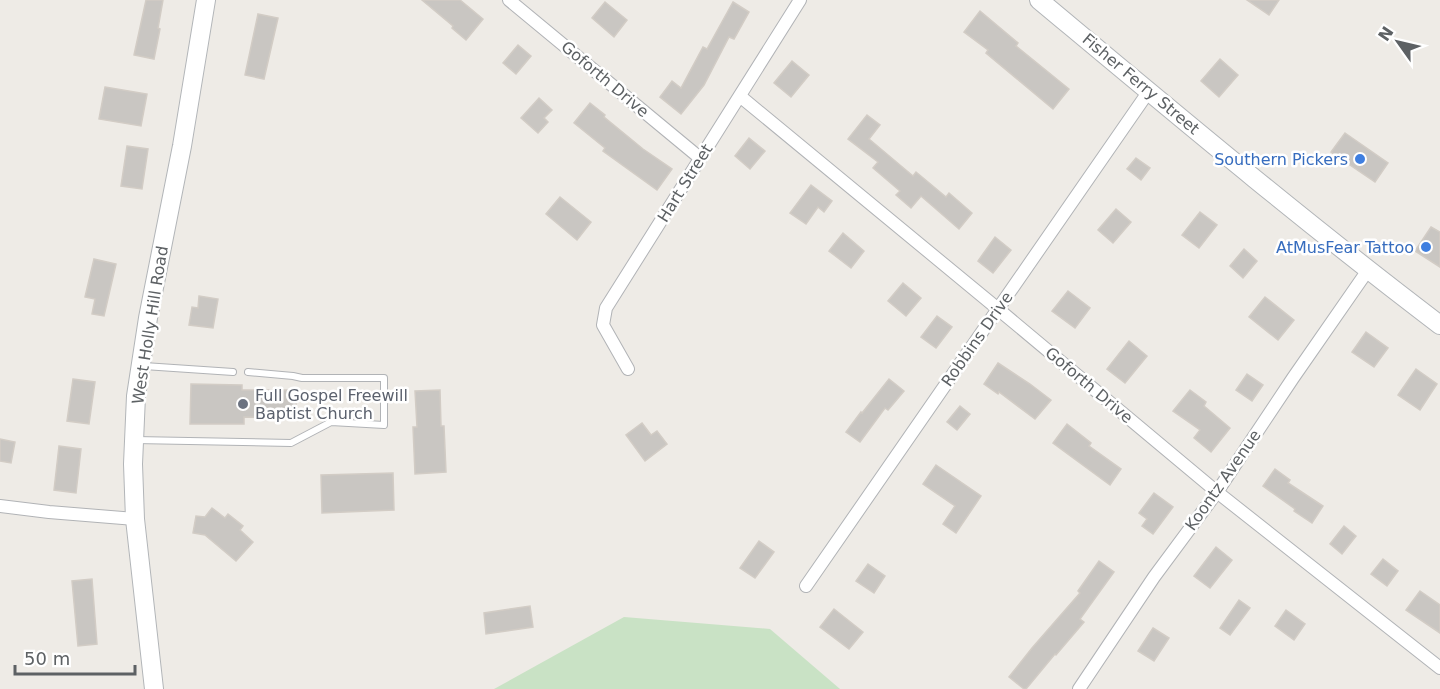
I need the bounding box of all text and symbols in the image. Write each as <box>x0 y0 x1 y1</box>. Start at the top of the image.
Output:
north arrow <box>1368 12 1428 72</box>
text: N <box>1374 23 1398 45</box>
street label: Fisher Ferry Street <box>1079 30 1203 138</box>
street label: Goforth Drive <box>557 37 653 121</box>
street label: Hart Street <box>654 140 716 226</box>
place label: Southern Pickers <box>1214 150 1348 169</box>
marker: Southern Pickers <box>1353 152 1367 166</box>
place label: AtMusFear Tattoo <box>1276 238 1414 257</box>
marker: AtMusFear Tattoo <box>1419 240 1433 254</box>
street label: West Holly Hill Road <box>128 244 172 406</box>
street label: Robbins Drive <box>937 288 1017 390</box>
street label: Goforth Drive <box>1041 343 1137 427</box>
place label: Full Gospel Freewill Baptist Church <box>255 386 408 423</box>
marker: Full Gospel Freewill Baptist Church <box>236 397 250 411</box>
street label: Koontz Avenue <box>1181 426 1265 534</box>
scale bar <box>15 638 135 676</box>
text: 50 m <box>24 648 70 669</box>

